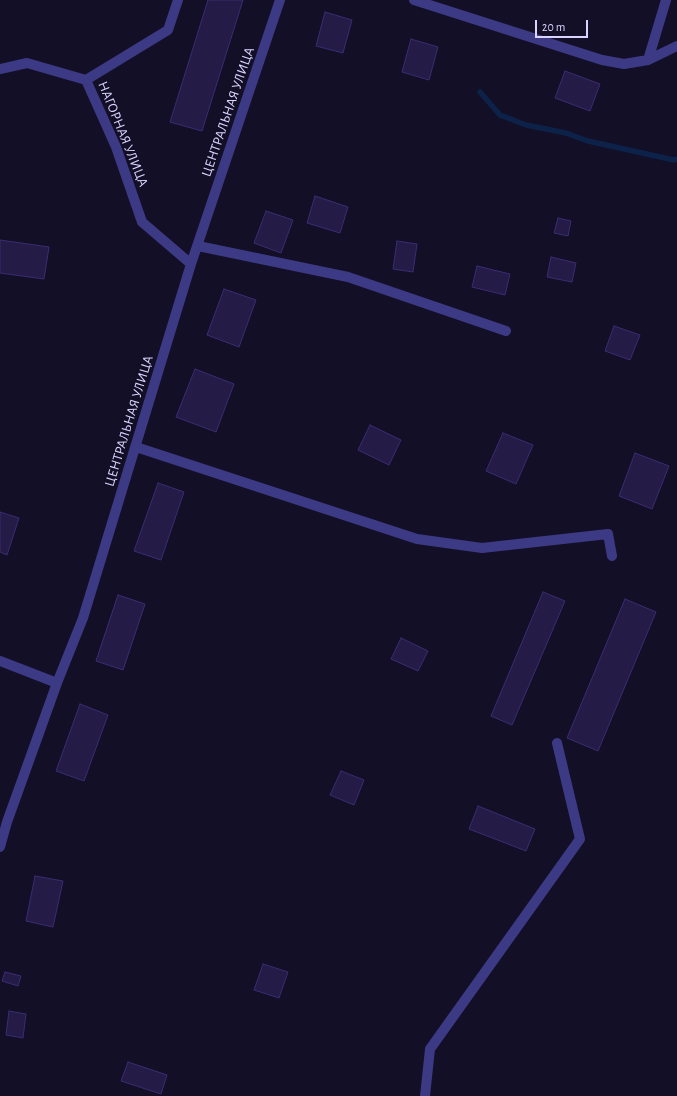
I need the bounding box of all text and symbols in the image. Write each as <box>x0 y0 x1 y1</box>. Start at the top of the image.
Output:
scale bar <box>537 12 590 38</box>
text: 20 m <box>542 21 565 33</box>
street label: ЦЕНТРАЛЬНАЯ УЛИЦА <box>198 45 258 179</box>
street label: НАГОРНАЯ УЛИЦА <box>94 79 152 189</box>
street label: ЦЕНТРАЛЬНАЯ УЛИЦА <box>101 353 157 489</box>

